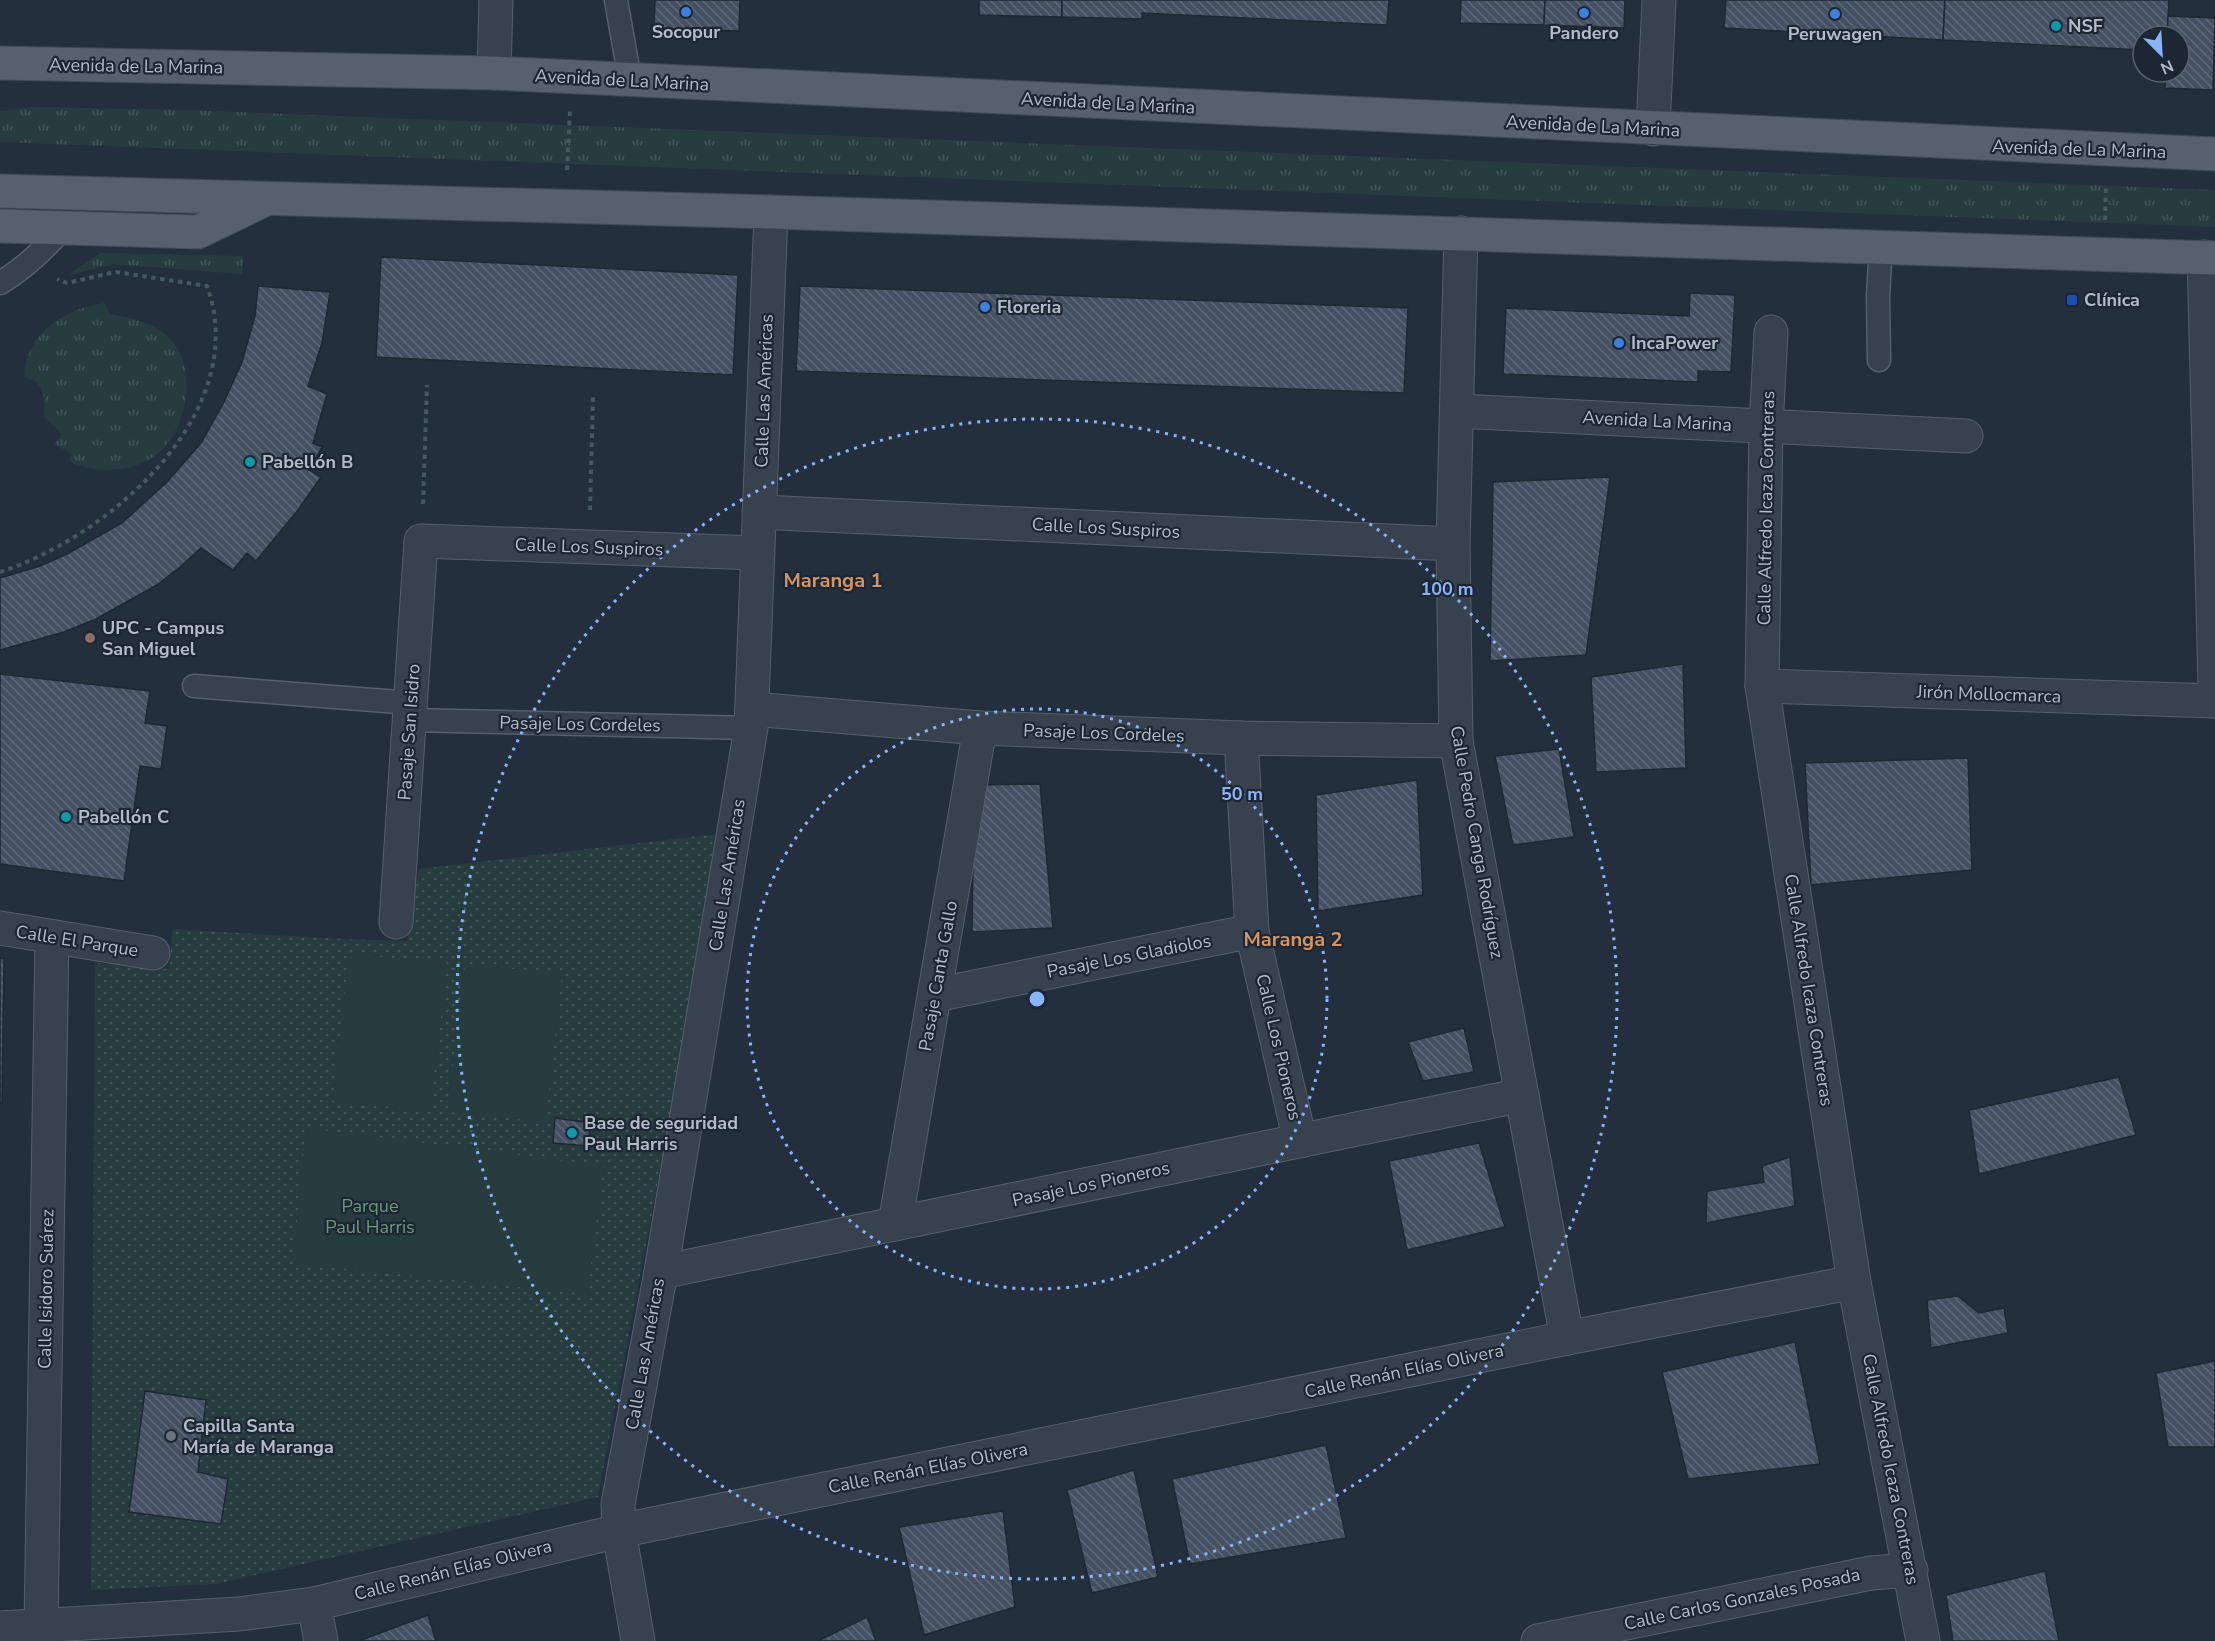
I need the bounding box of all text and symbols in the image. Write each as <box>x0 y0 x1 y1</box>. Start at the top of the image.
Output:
marker: Socopur <box>679 5 693 19</box>
marker: Pandero <box>1577 6 1591 20</box>
marker: Peruwagen <box>1828 7 1842 21</box>
place label: NSF <box>2068 14 2103 38</box>
marker: NSF <box>2049 19 2063 33</box>
place label: Socopur <box>652 20 720 44</box>
place label: Pandero <box>1549 21 1619 45</box>
place label: Peruwagen <box>1788 22 1882 46</box>
north arrow <box>2131 24 2191 84</box>
street label: Avenida de La Marina <box>49 52 223 80</box>
text: N <box>2157 54 2177 79</box>
street label: Avenida de La Marina <box>534 63 710 97</box>
street label: Avenida de La Marina <box>1020 86 1196 120</box>
street label: Avenida de La Marina <box>1505 109 1681 143</box>
street label: Avenida de La Marina <box>1991 134 2167 164</box>
place label: Clínica <box>2084 288 2140 312</box>
marker: Clínica <box>2065 293 2079 307</box>
place label: Floreria <box>997 295 1061 319</box>
marker: Floreria <box>978 300 992 314</box>
street label: Calle Las Américas <box>749 314 779 468</box>
place label: IncaPower <box>1631 331 1718 355</box>
marker: IncaPower <box>1612 336 1626 350</box>
street label: Calle Alfredo Icaza Contreras <box>1752 390 1780 626</box>
street label: Avenida La Marina <box>1582 405 1732 437</box>
place label: Pabellón B <box>262 450 353 474</box>
marker: Pabellón B <box>243 455 257 469</box>
street label: Calle Los Suspiros <box>1031 512 1181 544</box>
street label: Calle Los Suspiros <box>514 532 664 562</box>
district label: Maranga 1 <box>783 567 883 594</box>
text: 100 m <box>1420 577 1474 601</box>
place label: UPC - Campus San Miguel <box>102 616 224 661</box>
marker: UPC - Campus San Miguel <box>83 631 97 645</box>
street label: Pasaje San Isidro <box>392 663 426 801</box>
street label: Jirón Mollocmarca <box>1915 679 2062 709</box>
street label: Pasaje Los Cordeles <box>499 711 661 737</box>
street label: Pasaje Los Cordeles <box>1023 718 1185 748</box>
street label: Calle Pedro Canga Rodríguez <box>1445 724 1509 960</box>
text: 50 m <box>1221 782 1263 806</box>
street label: Calle Las Américas <box>703 797 751 953</box>
place label: Pabellón C <box>78 805 169 829</box>
marker: Pabellón C <box>59 810 73 824</box>
street label: Calle Alfredo Icaza Contreras <box>1779 872 1839 1108</box>
street label: Pasaje Canta Gallo <box>913 899 963 1053</box>
street label: Calle El Parque <box>14 919 140 963</box>
district label: Maranga 2 <box>1243 926 1343 953</box>
street label: Pasaje Los Gladiolos <box>1045 928 1213 984</box>
street label: Calle Los Pioneros <box>1250 971 1308 1123</box>
centre of rings <box>1027 989 1047 1009</box>
place label: Base de seguridad Paul Harris <box>584 1111 738 1156</box>
marker: Base de seguridad Paul Harris <box>565 1126 579 1140</box>
street label: Pasaje Los Pioneros <box>1010 1156 1172 1212</box>
park label: Parque Paul Harris <box>325 1194 415 1239</box>
street label: Calle Isidoro Suárez <box>33 1209 59 1369</box>
street label: Calle Las Américas <box>620 1276 670 1432</box>
street label: Calle Renán Elías Olivera <box>1302 1338 1506 1404</box>
street label: Calle Alfredo Icaza Contreras <box>1857 1351 1925 1587</box>
place label: Capilla Santa María de Maranga <box>183 1414 334 1459</box>
marker: Capilla Santa María de Maranga <box>164 1429 178 1443</box>
street label: Calle Renán Elías Olivera <box>826 1437 1030 1499</box>
street label: Calle Renán Elías Olivera <box>352 1534 554 1606</box>
street label: Calle Carlos Gonzales Posada <box>1622 1562 1862 1636</box>

